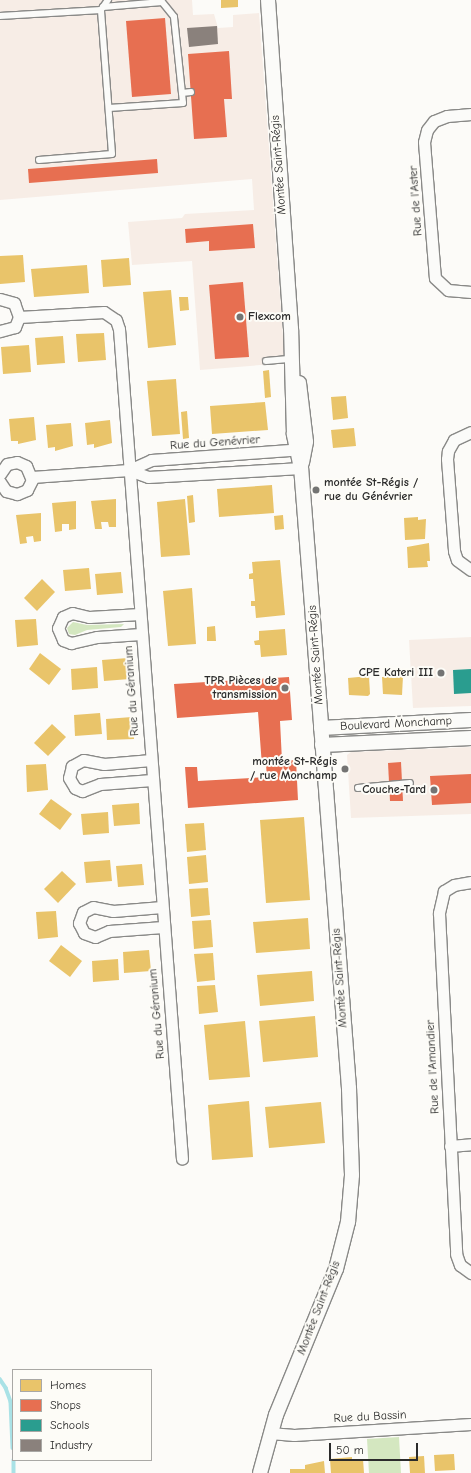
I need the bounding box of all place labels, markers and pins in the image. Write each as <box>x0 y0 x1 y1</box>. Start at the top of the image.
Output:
place label: Flexcom <box>248 310 291 324</box>
marker: Flexcom <box>235 312 245 322</box>
place label: montée St-Régis / rue du Génévrier <box>324 476 418 504</box>
marker: montée St-Régis / rue du Génévrier <box>311 485 321 495</box>
place label: CPE Kateri III <box>359 666 433 680</box>
marker: CPE Kateri III <box>436 668 446 678</box>
place label: TPR Pièces de transmission <box>204 674 277 702</box>
marker: TPR Pièces de transmission <box>280 683 290 693</box>
place label: montée St-Régis / rue Monchamp <box>250 755 337 783</box>
marker: montée St-Régis / rue Monchamp <box>340 764 350 774</box>
place label: Couche-Tard <box>362 783 426 797</box>
marker: Couche-Tard <box>429 785 439 795</box>

